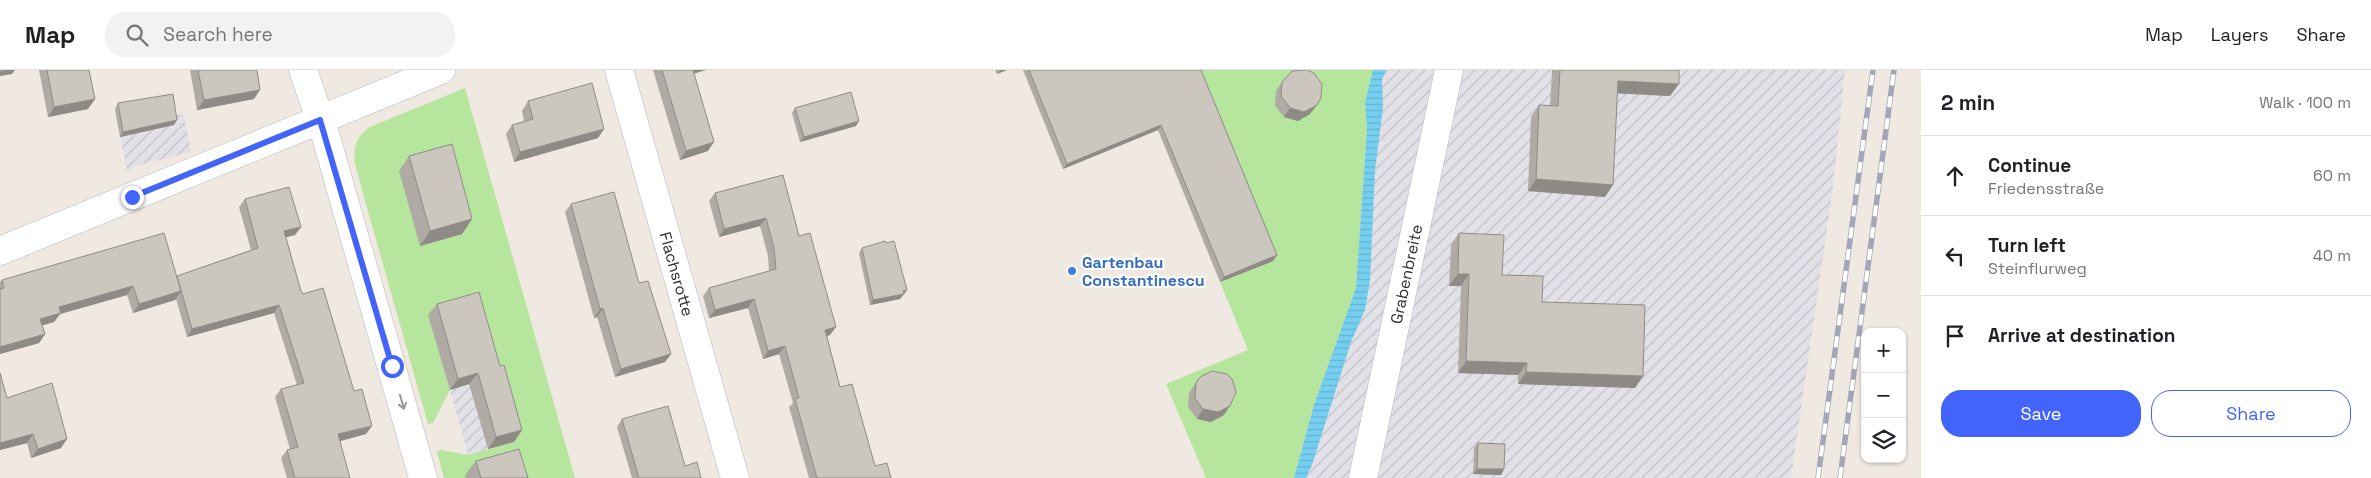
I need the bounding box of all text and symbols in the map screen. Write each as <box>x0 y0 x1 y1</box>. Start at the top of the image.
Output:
search box <box>105 12 455 57</box>
text: Map <box>25 19 75 50</box>
icon: search <box>123 21 151 49</box>
text: Search here <box>163 22 273 47</box>
text: Map <box>2145 23 2183 46</box>
text: Layers <box>2211 23 2268 46</box>
text: Share <box>2296 23 2346 46</box>
text: 2 min <box>1941 89 1995 116</box>
text: Walk · 100 m <box>2259 92 2351 113</box>
text: Continue <box>1988 153 2071 178</box>
icon: ahead <box>1941 162 1969 190</box>
text: 60 m <box>2313 165 2351 186</box>
text: Friedensstraße <box>1988 178 2104 199</box>
route end <box>121 186 144 209</box>
street label: Grabenbreite <box>1386 222 1427 326</box>
street label: Flachsrotte <box>654 229 699 319</box>
text: Turn left <box>1988 233 2066 258</box>
icon: left <box>1941 242 1969 270</box>
text: 40 m <box>2313 245 2351 266</box>
place label: Gartenbau Constantinescu <box>1082 252 1205 291</box>
text: Steinflurweg <box>1988 258 2087 279</box>
marker: Gartenbau Constantinescu <box>1066 265 1078 277</box>
icon: arrive <box>1941 322 1969 350</box>
text: Arrive at destination <box>1988 323 2176 348</box>
map controls <box>1861 328 1906 463</box>
button: + <box>1861 328 1906 373</box>
route start <box>381 355 404 378</box>
button: − <box>1861 373 1906 418</box>
button: Save <box>1941 390 2141 437</box>
button: Share <box>2151 390 2351 437</box>
one-way arrow <box>398 394 407 410</box>
button: layers <box>1861 418 1906 463</box>

